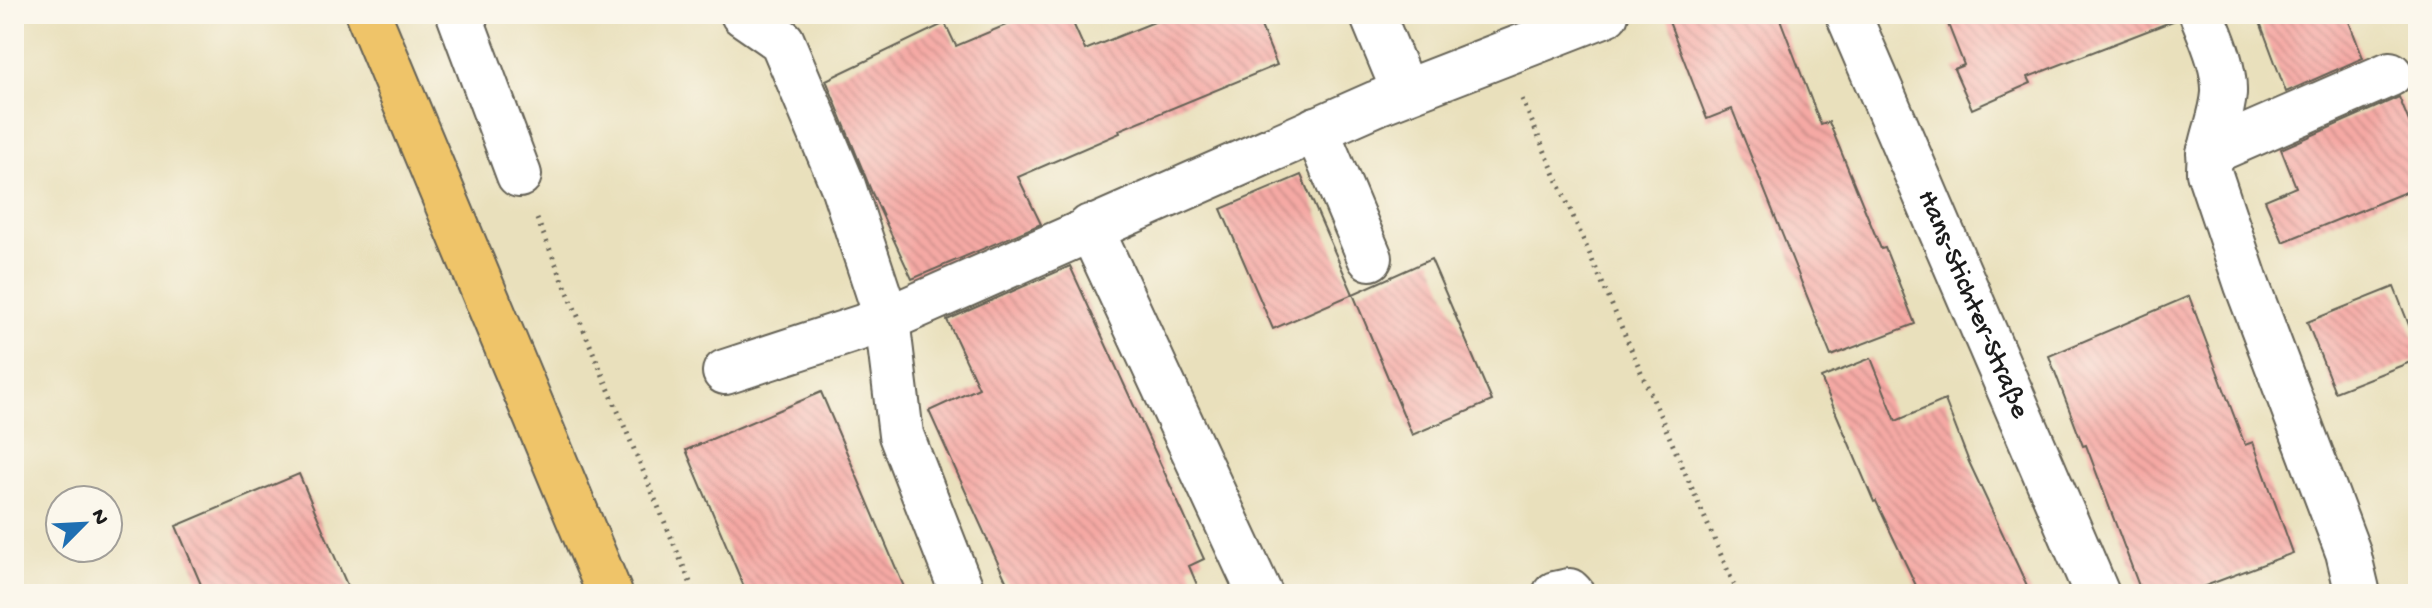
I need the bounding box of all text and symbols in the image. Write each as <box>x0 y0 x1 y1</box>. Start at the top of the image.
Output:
street label: Hans-Stichter-Straße <box>1909 185 2036 424</box>
north arrow <box>44 484 124 564</box>
text: N <box>84 506 113 529</box>

